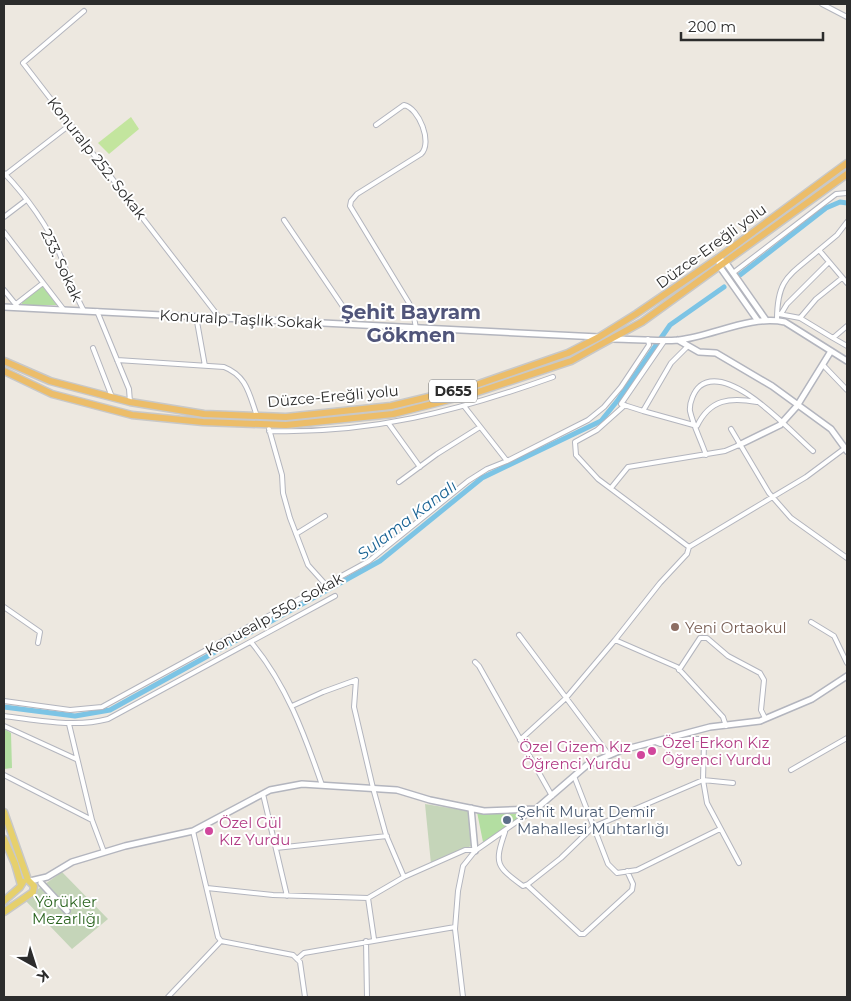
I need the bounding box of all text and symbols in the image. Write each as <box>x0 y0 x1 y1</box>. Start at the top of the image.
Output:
scale bar <box>681 10 824 42</box>
text: 200 m <box>688 17 736 36</box>
street label: Konuralp 252. Sokak <box>43 93 151 223</box>
street label: Düzce-Ereğli yolu <box>652 200 770 292</box>
street label: 233. Sokak <box>37 226 87 304</box>
district label: Şehit Bayram Gökmen <box>341 300 481 347</box>
street label: Konuralp Taşlık Sokak <box>159 305 323 333</box>
road number: D655 <box>429 380 477 402</box>
street label: Düzce-Ereğli yolu <box>266 381 400 411</box>
water label: Sulama Kanalı <box>353 476 461 564</box>
street label: Konuealp 550. Sokak <box>202 568 346 660</box>
place label: Yeni Ortaokul <box>685 618 787 637</box>
marker: Yeni Ortaokul <box>669 621 681 633</box>
place label: Özel Erkon Kız Öğrenci Yurdu <box>662 733 771 769</box>
place label: Özel Gizem Kız Öğrenci Yurdu <box>520 737 631 773</box>
marker: Özel Erkon Kız Öğrenci Yurdu <box>646 745 658 757</box>
marker: Özel Gizem Kız Öğrenci Yurdu <box>635 749 647 761</box>
place label: Şehit Murat Demir Mahallesi Muhtarlığı <box>517 802 669 838</box>
place label: Özel Gül Kız Yurdu <box>219 813 290 849</box>
marker: Şehit Murat Demir Mahallesi Muhtarlığı <box>501 814 513 826</box>
marker: Özel Gül Kız Yurdu <box>203 825 215 837</box>
park label: Yörükler Mezarlığı <box>32 892 100 928</box>
north arrow <box>10 941 60 991</box>
text: K <box>33 966 53 987</box>

